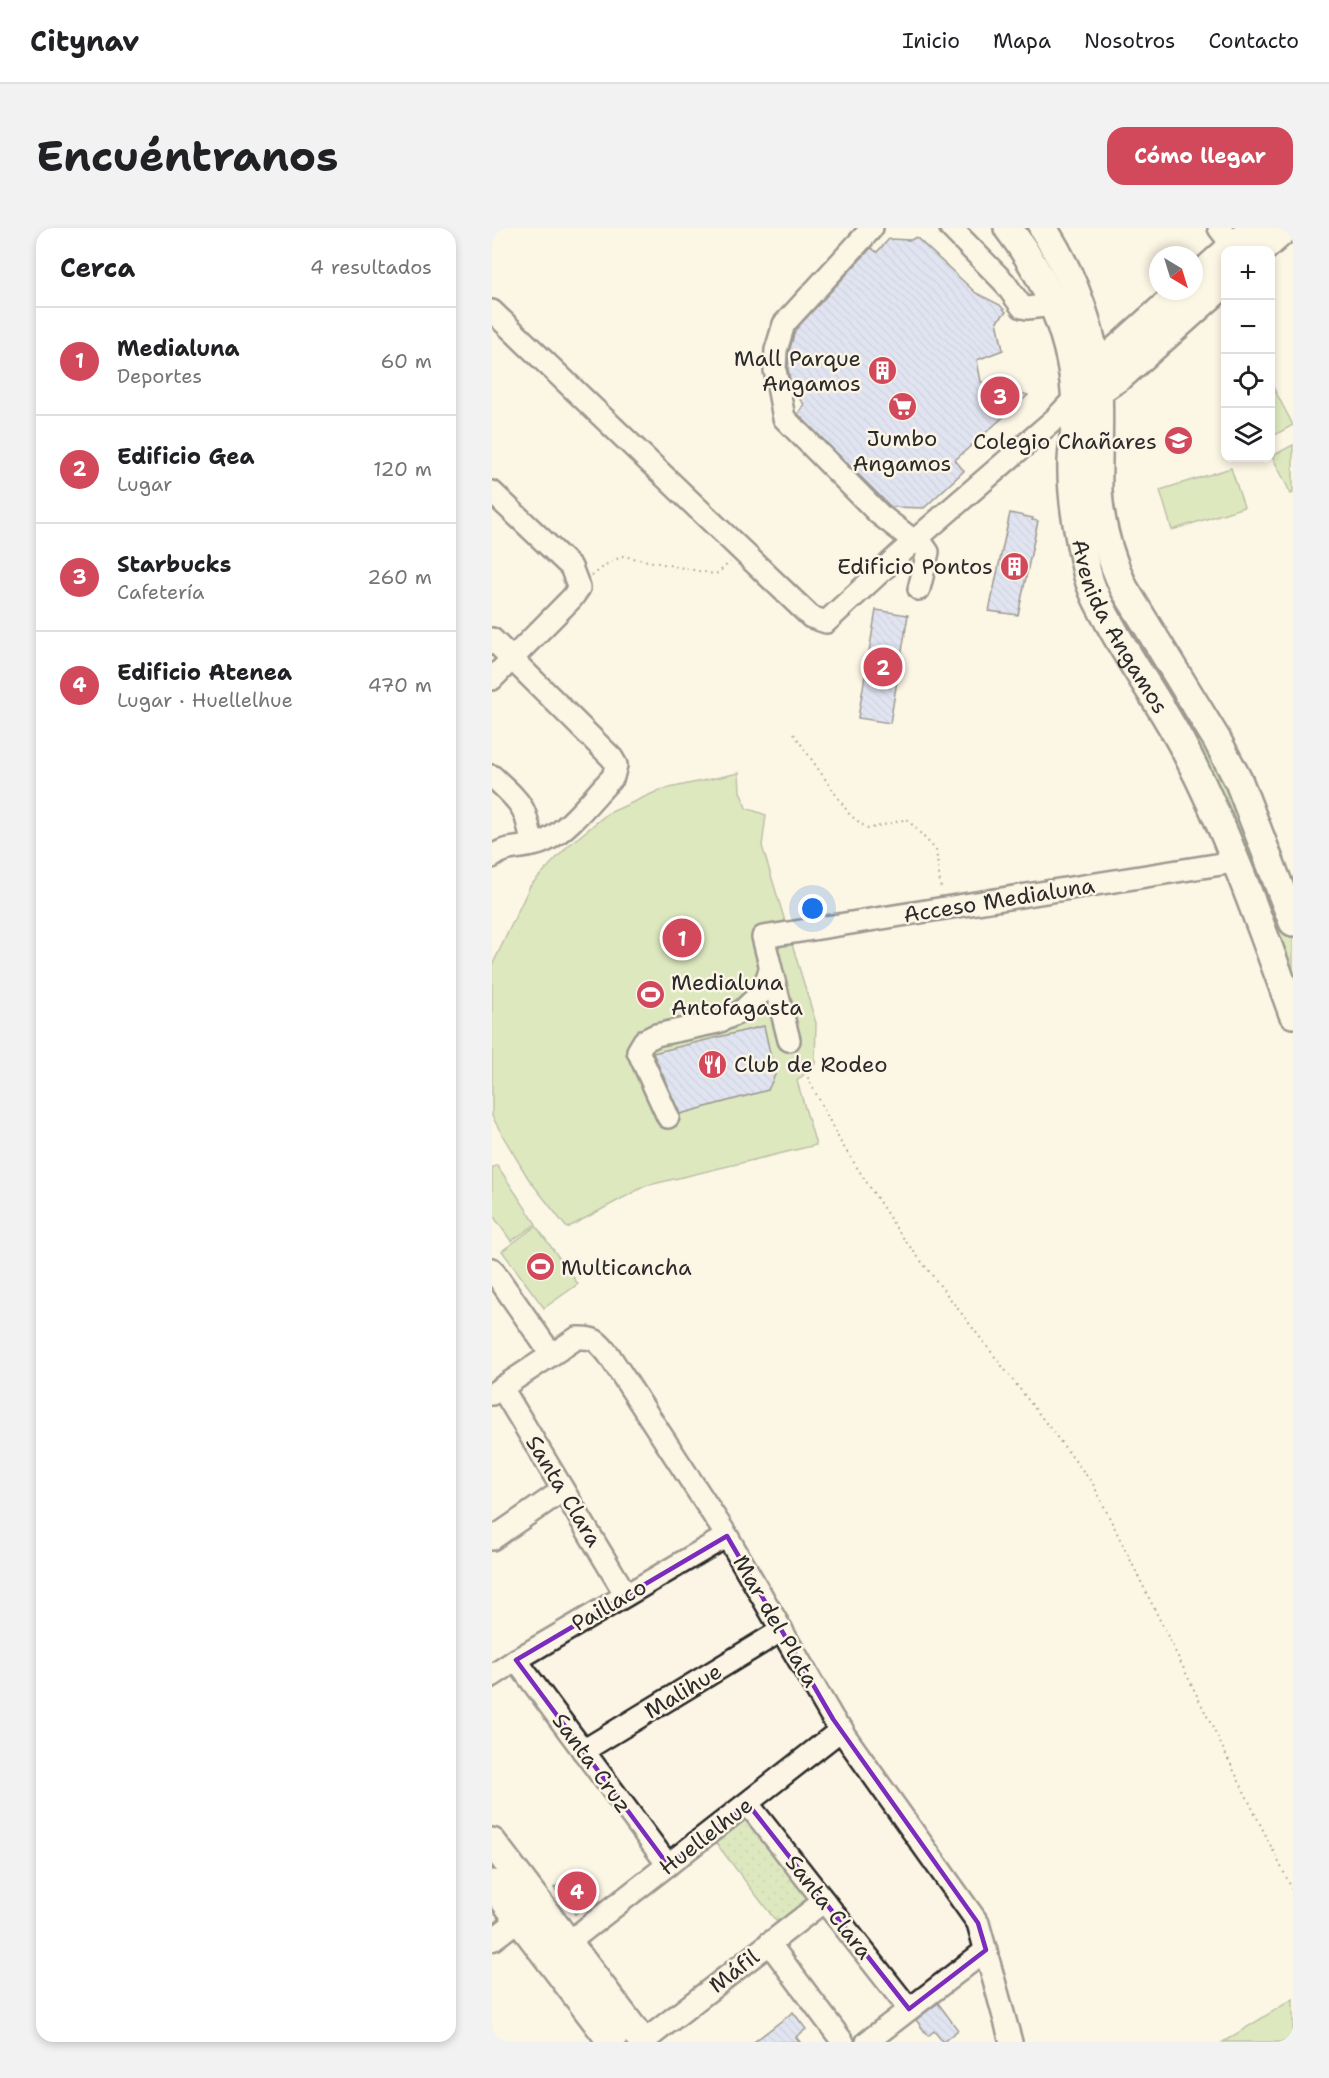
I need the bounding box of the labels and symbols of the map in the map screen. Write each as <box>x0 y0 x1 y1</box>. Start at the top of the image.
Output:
north arrow <box>1149 246 1203 300</box>
place label: Mall Parque Angamos <box>734 344 861 398</box>
building icon: Mall Parque Angamos <box>866 355 898 387</box>
pin: 3 <box>980 374 1020 418</box>
supermarket icon: Jumbo Angamos <box>886 390 918 422</box>
place label: Jumbo Angamos <box>852 424 952 478</box>
school or university icon: Colegio Chañares <box>1162 425 1194 457</box>
place label: Colegio Chañares <box>973 427 1157 456</box>
street label: Avenida Angamos <box>1066 536 1175 719</box>
building icon: Edificio Pontos <box>998 550 1030 582</box>
place label: Edificio Pontos <box>837 552 993 581</box>
pin: 2 <box>864 644 902 690</box>
street label: Acceso Medialuna <box>901 871 1097 929</box>
your location <box>798 894 827 923</box>
pin: 1 <box>662 916 702 960</box>
place label: Medialuna Antofagasta <box>671 968 803 1022</box>
sports icon: Medialuna Antofagasta <box>634 979 666 1011</box>
restaurant icon: Club de Rodeo <box>697 1048 729 1080</box>
place label: Club de Rodeo <box>734 1050 888 1079</box>
sports icon: Multicancha <box>524 1251 556 1283</box>
place label: Multicancha <box>561 1253 692 1282</box>
street label: Santa Clara <box>519 1430 609 1552</box>
street label: Mar del Plata <box>726 1550 826 1693</box>
street label: Paillaco <box>566 1572 652 1638</box>
street label: Malihue <box>639 1657 727 1725</box>
street label: Santa Cruz <box>546 1707 638 1819</box>
street label: Huellelhue <box>653 1790 759 1882</box>
street label: Santa Clara <box>779 1849 879 1965</box>
pin: 4 <box>558 1868 596 1914</box>
street label: Máfil <box>703 1942 765 2000</box>

